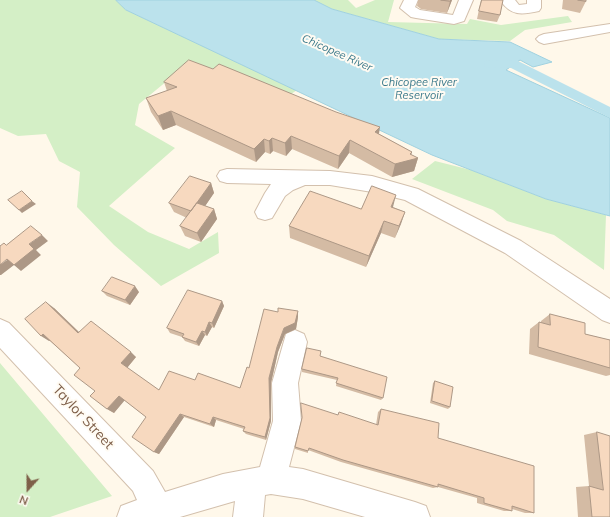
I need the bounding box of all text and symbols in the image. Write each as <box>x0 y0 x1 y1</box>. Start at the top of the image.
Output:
water label: Chicopee River <box>300 32 374 74</box>
water label: Chicopee River Reservoir <box>381 76 457 102</box>
street label: Taylor Street <box>49 381 117 453</box>
north arrow <box>8 469 48 509</box>
text: N <box>17 492 30 508</box>

